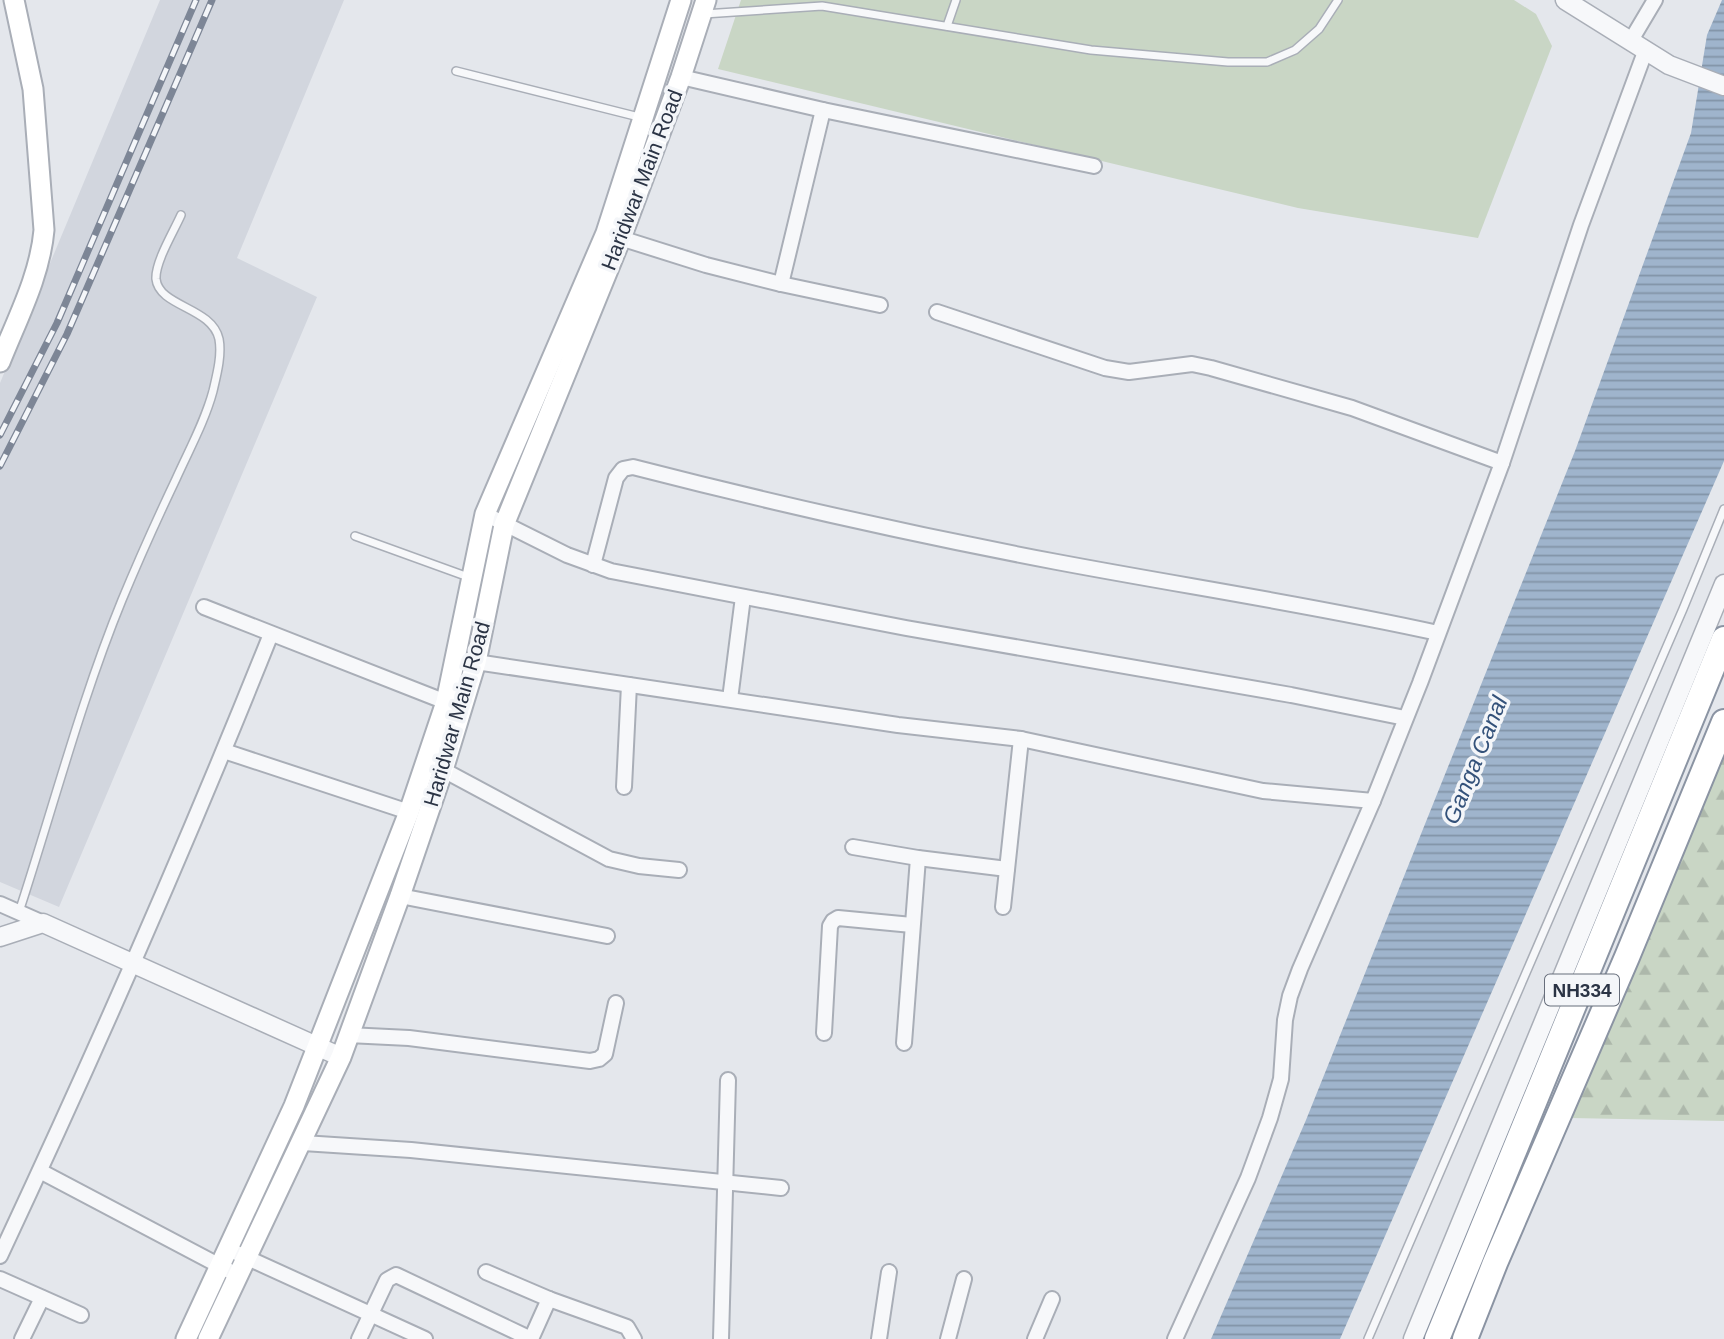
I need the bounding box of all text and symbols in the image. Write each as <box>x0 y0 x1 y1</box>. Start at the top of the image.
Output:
street label: Haridwar Main Road <box>596 86 687 273</box>
street label: Haridwar Main Road <box>419 619 494 809</box>
water label: Ganga Canal <box>1438 691 1513 828</box>
road number: NH334 <box>1545 974 1619 1006</box>

